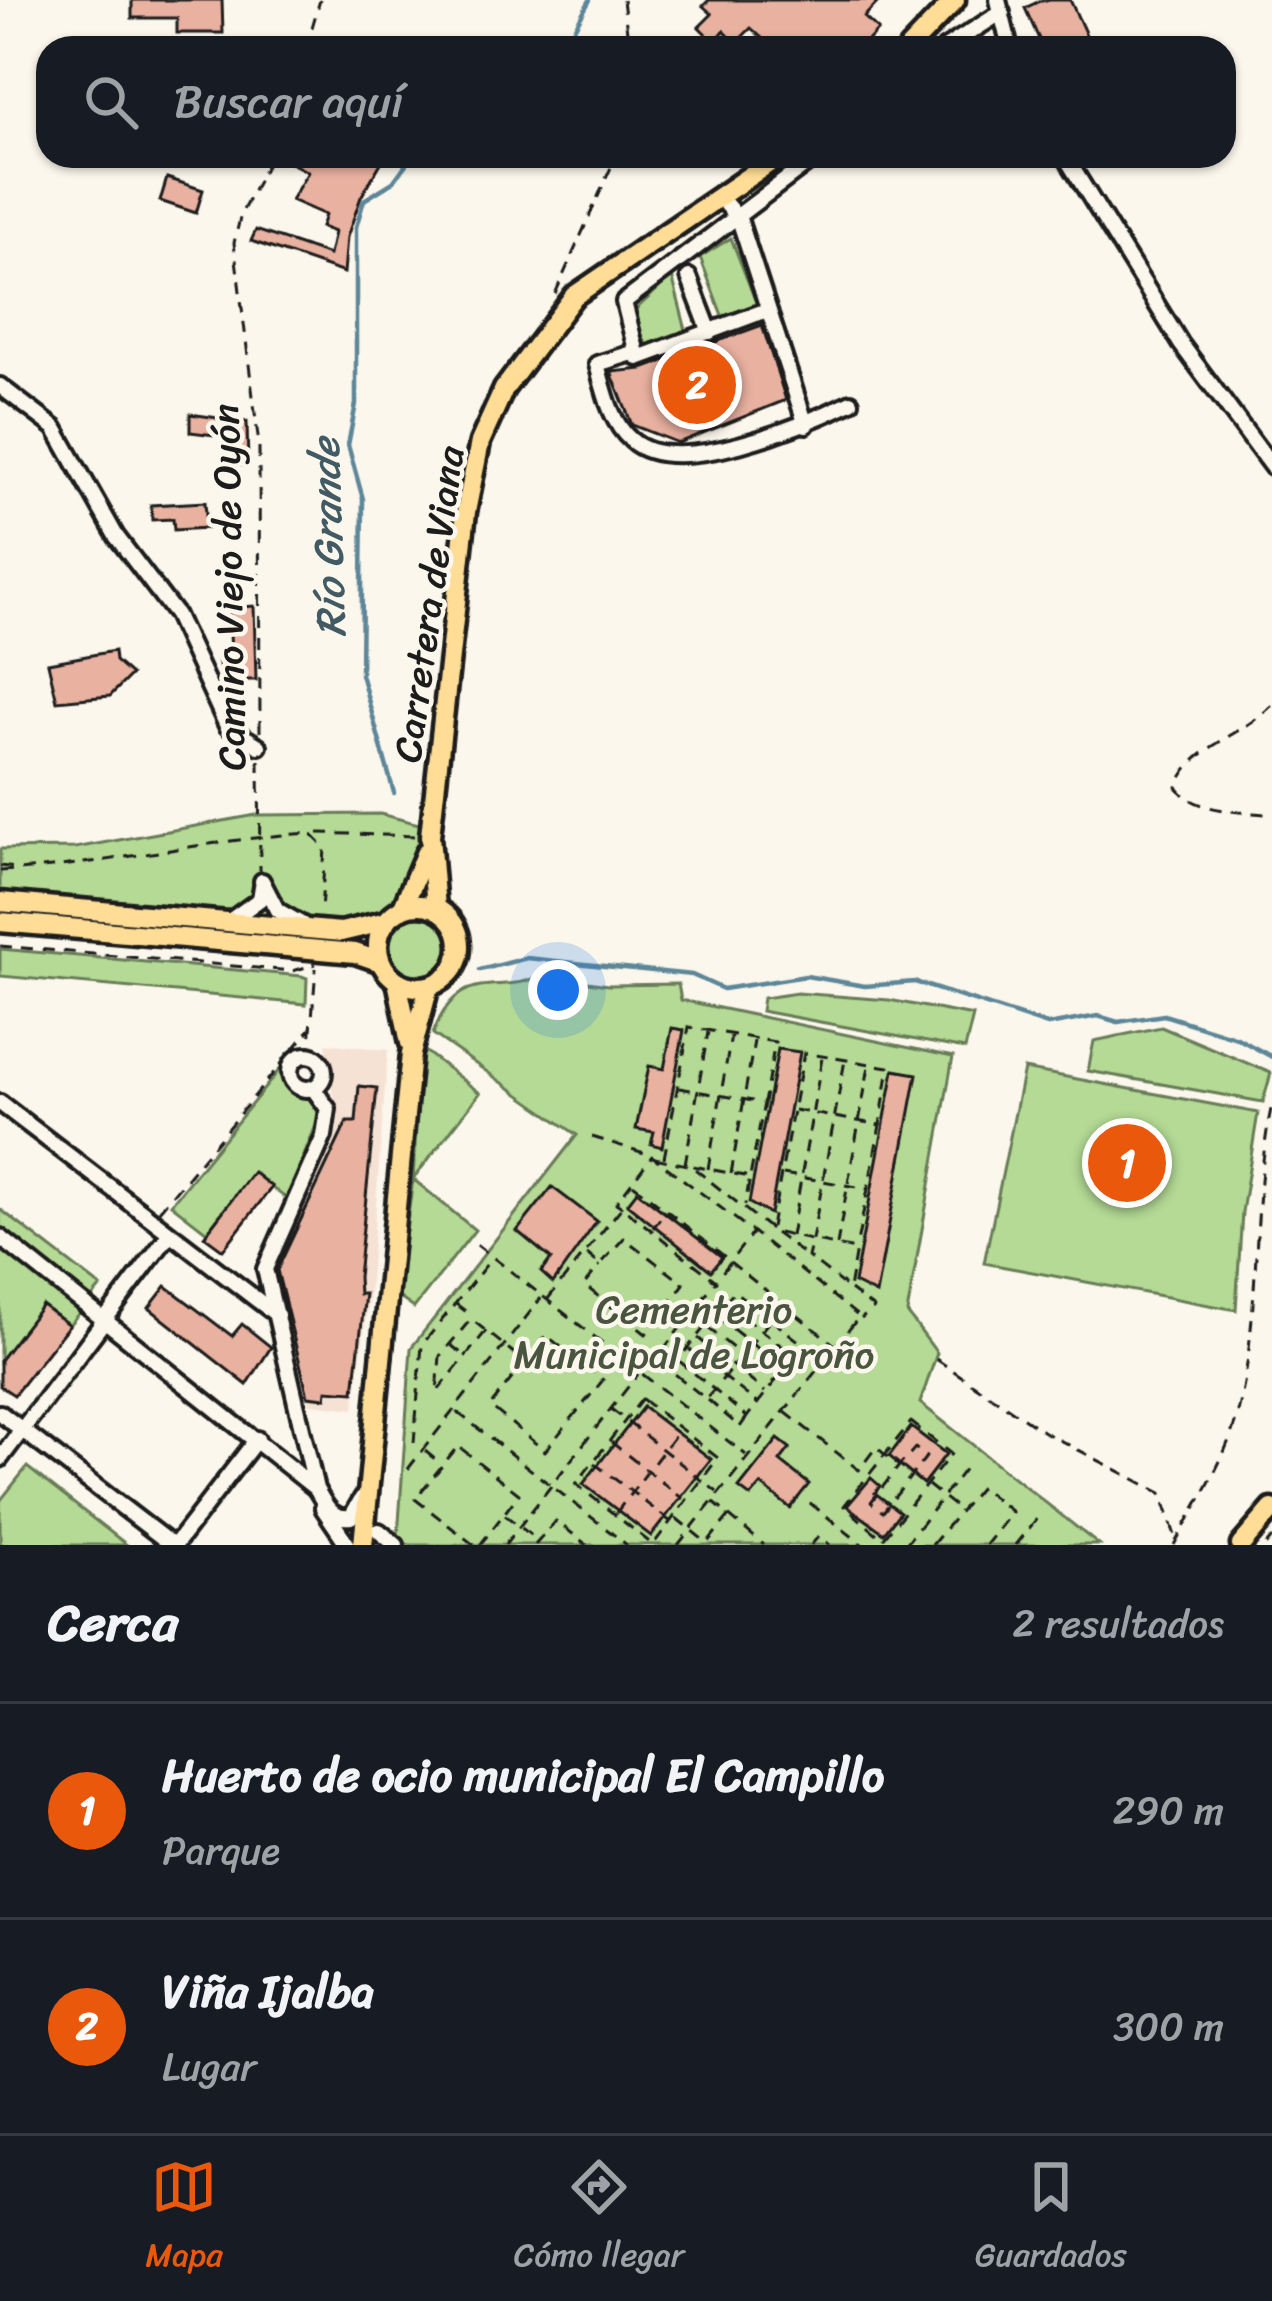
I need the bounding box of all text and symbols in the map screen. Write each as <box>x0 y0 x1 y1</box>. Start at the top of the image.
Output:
search box <box>36 36 1236 168</box>
text: Buscar aquí <box>174 62 403 142</box>
icon: search <box>78 69 144 135</box>
pin: 2 <box>658 340 736 430</box>
street label: Camino Viejo de Oyón <box>191 403 266 771</box>
water label: Río Grande <box>287 434 368 639</box>
street label: Carretera de Viana <box>372 441 485 767</box>
your location <box>528 960 588 1020</box>
pin: 1 <box>1088 1118 1166 1208</box>
park label: Cementerio Municipal de Logroño <box>514 1275 874 1389</box>
text: Cerca <box>48 1578 178 1668</box>
text: 2 resultados <box>1012 1589 1224 1658</box>
text: Huerto de ocio municipal El Campillo <box>162 1736 884 1816</box>
text: 1 <box>79 1776 95 1845</box>
text: 290 m <box>1113 1776 1224 1845</box>
text: Parque <box>162 1816 280 1885</box>
text: Viña Ijalba <box>162 1952 374 2032</box>
text: 2 <box>76 1992 98 2061</box>
text: 300 m <box>1113 1992 1224 2061</box>
text: Lugar <box>162 2032 256 2101</box>
tab: Mapa <box>145 2154 223 2284</box>
tab: Cómo llegar <box>514 2154 684 2284</box>
tab: Guardados <box>975 2154 1127 2284</box>

